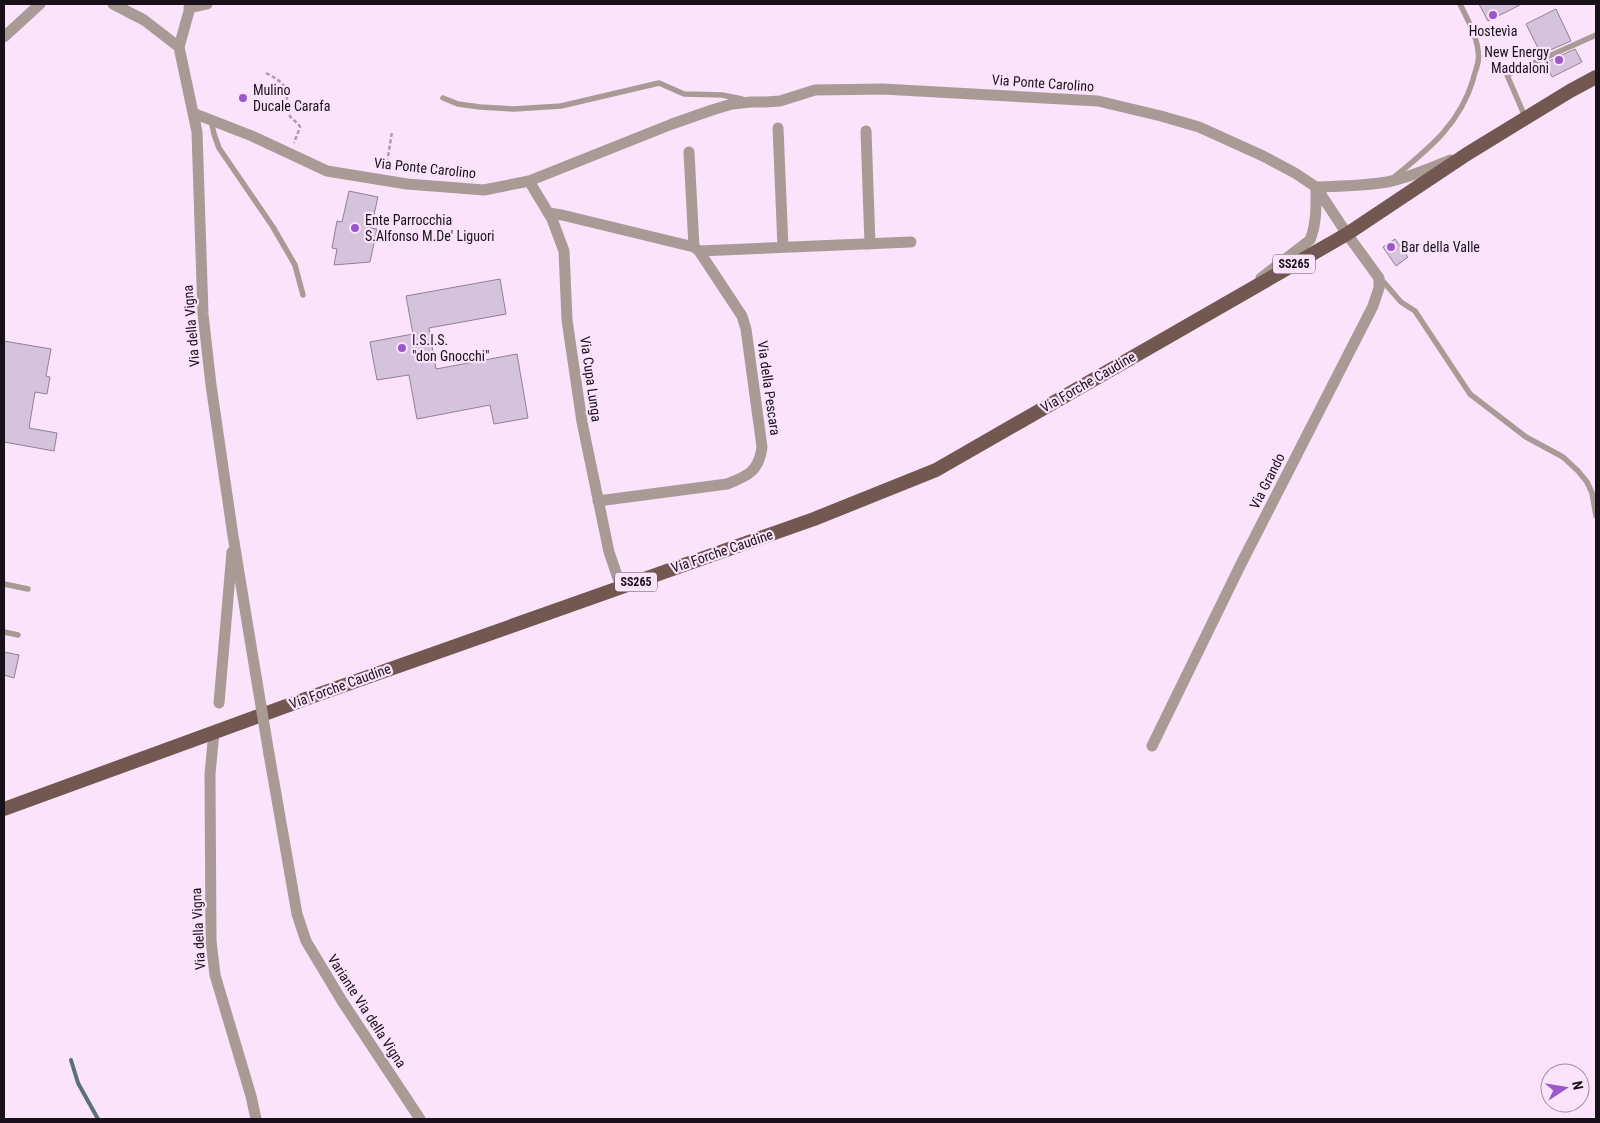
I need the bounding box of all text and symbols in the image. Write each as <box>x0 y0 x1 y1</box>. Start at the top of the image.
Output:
marker: Hostevìa <box>1487 9 1499 21</box>
place label: Hostevìa <box>1469 23 1517 39</box>
place label: New Energy Maddaloni <box>1484 44 1549 76</box>
marker: New Energy Maddaloni <box>1553 54 1565 66</box>
street label: Via Ponte Carolino <box>991 71 1095 95</box>
place label: Mulino Ducale Carafa <box>253 82 330 114</box>
marker: Mulino Ducale Carafa <box>237 92 249 104</box>
street label: Via Ponte Carolino <box>373 155 477 181</box>
place label: Ente Parrocchia S.Alfonso M.De' Liguori <box>365 212 495 244</box>
marker: Ente Parrocchia S.Alfonso M.De' Liguori <box>349 222 361 234</box>
place label: Bar della Valle <box>1401 239 1480 255</box>
marker: Bar della Valle <box>1385 241 1397 253</box>
road number: SS265 <box>1273 254 1315 274</box>
street label: Via della Vigna <box>179 284 203 368</box>
place label: I.S.I.S. "don Gnocchi" <box>412 332 490 364</box>
street label: Via Cupa Lunga <box>577 335 605 423</box>
street label: Via della Pescara <box>754 340 784 436</box>
marker: I.S.I.S. "don Gnocchi" <box>396 342 408 354</box>
street label: Via Forche Caudine <box>1038 348 1139 416</box>
street label: Via Grando <box>1246 450 1288 512</box>
street label: Via Forche Caudine <box>669 526 775 576</box>
road number: SS265 <box>615 572 657 592</box>
street label: Via Forche Caudine <box>287 660 393 712</box>
street label: Via della Vigna <box>188 887 208 971</box>
street label: Variante Via della Vigna <box>325 952 409 1070</box>
north arrow <box>1540 1063 1590 1113</box>
text: N <box>1569 1079 1586 1091</box>

